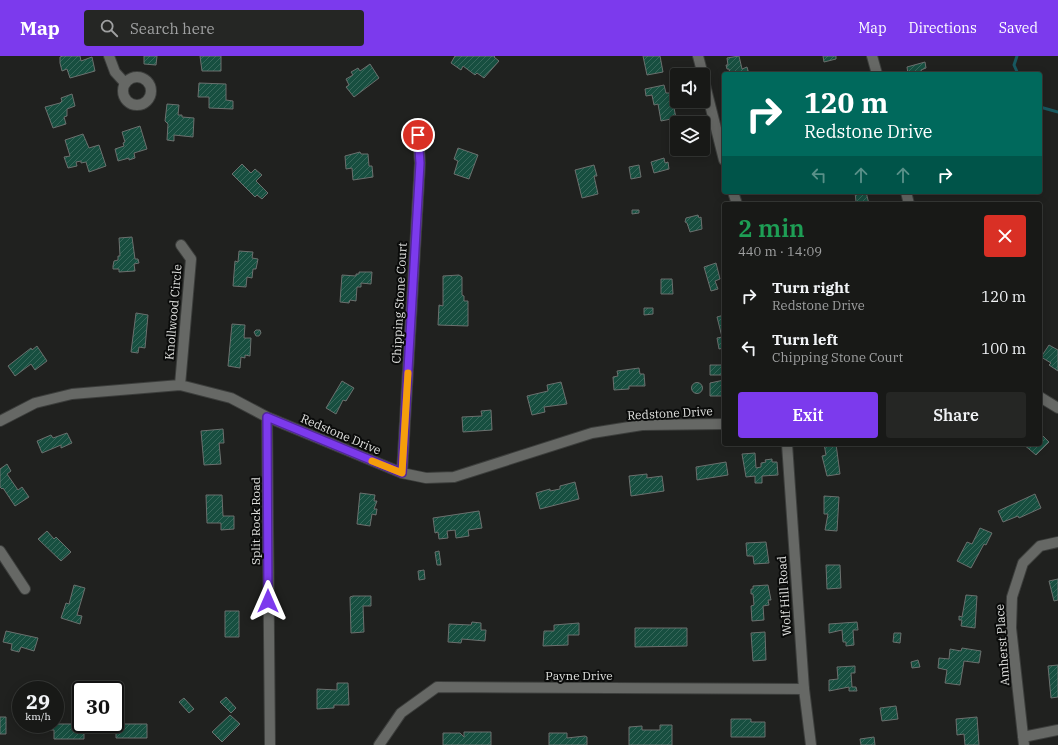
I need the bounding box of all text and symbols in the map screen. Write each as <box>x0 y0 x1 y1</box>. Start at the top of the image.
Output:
search box <box>84 10 364 46</box>
text: Map <box>20 16 60 40</box>
icon: search <box>98 17 120 39</box>
text: Search here <box>130 19 214 38</box>
text: Map <box>858 19 887 37</box>
text: Directions <box>909 19 977 37</box>
text: Saved <box>999 19 1038 37</box>
map controls <box>670 68 710 156</box>
button: sound <box>670 68 710 108</box>
text: 120 m <box>804 84 888 121</box>
icon: right <box>738 88 790 140</box>
button: layers <box>670 116 710 156</box>
pin <box>401 118 435 152</box>
text: Redstone Drive <box>804 120 933 143</box>
icon: arrive <box>407 124 429 146</box>
icon: left <box>808 164 830 186</box>
icon: ahead <box>850 164 872 186</box>
icon: ahead <box>892 164 914 186</box>
icon: right <box>934 164 956 186</box>
text: 2 min <box>738 212 805 244</box>
button: close <box>984 215 1026 257</box>
street label: Chipping Stone Court <box>388 242 410 364</box>
text: 440 m · 14:09 <box>738 243 822 260</box>
street label: Knollwood Circle <box>161 263 185 361</box>
text: Turn right <box>772 278 850 297</box>
icon: right <box>738 285 760 307</box>
text: 120 m <box>981 287 1026 306</box>
text: Redstone Drive <box>772 297 865 314</box>
text: Turn left <box>772 330 838 349</box>
icon: left <box>738 337 760 359</box>
text: 100 m <box>981 339 1026 358</box>
text: Chipping Stone Court <box>772 349 903 366</box>
button: Exit <box>738 392 878 438</box>
button: Share <box>886 392 1026 438</box>
street label: Redstone Drive <box>627 403 713 423</box>
street label: Redstone Drive <box>299 410 383 458</box>
street label: Split Rock Road <box>248 477 263 565</box>
street label: Wolf Hill Road <box>774 555 794 637</box>
position arrow <box>247 580 289 622</box>
street label: Amherst Place <box>992 604 1012 686</box>
street label: Payne Drive <box>545 668 613 683</box>
speed limit sign: 30 <box>72 681 124 733</box>
text: 29 <box>26 688 50 715</box>
text: km/h <box>25 710 51 723</box>

